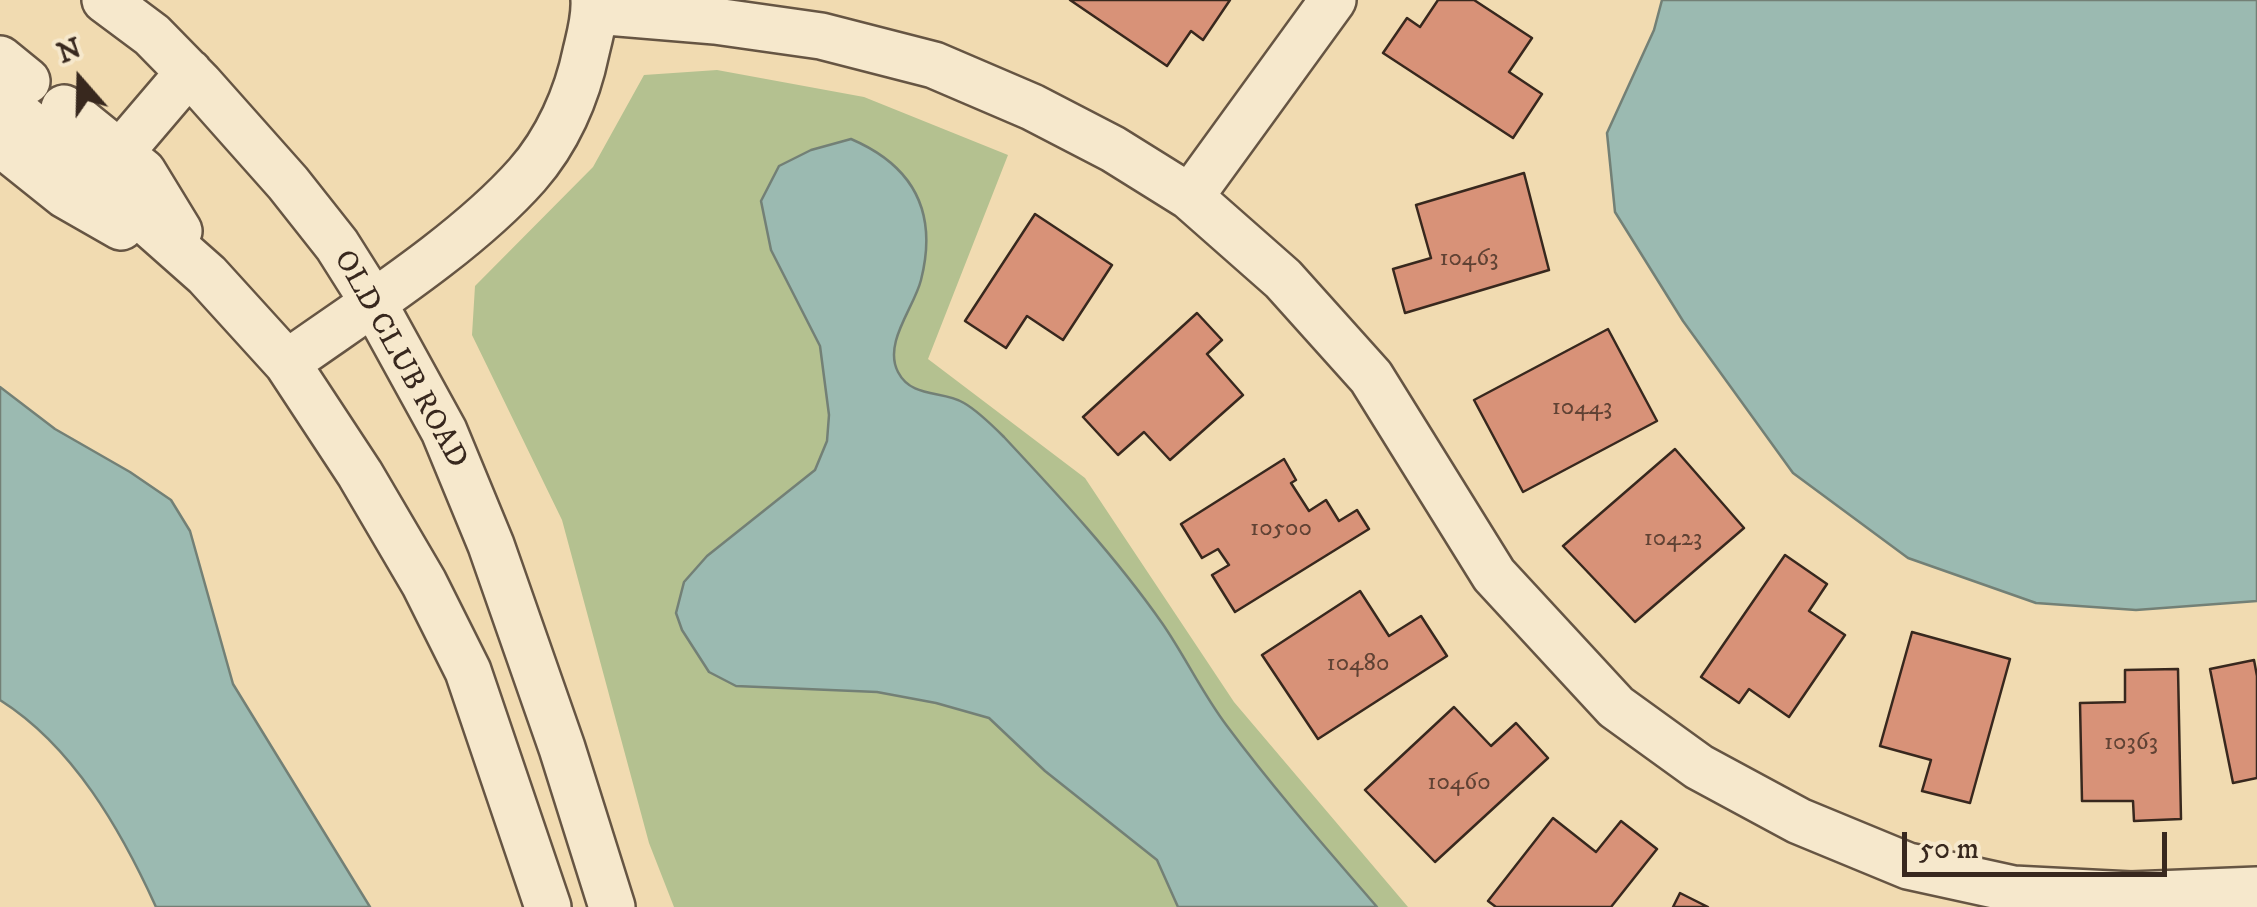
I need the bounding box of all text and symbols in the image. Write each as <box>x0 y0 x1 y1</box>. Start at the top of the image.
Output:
north arrow <box>30 30 130 130</box>
text: N <box>53 31 86 72</box>
street label: OLD CLUB ROAD <box>324 245 474 475</box>
house number: 10463 <box>1439 245 1499 275</box>
house number: 10443 <box>1552 394 1612 424</box>
house number: 10500 <box>1250 515 1312 545</box>
house number: 10423 <box>1644 525 1702 555</box>
house number: 10480 <box>1327 650 1389 680</box>
house number: 10363 <box>2104 729 2158 759</box>
house number: 10460 <box>1427 769 1491 799</box>
scale bar <box>1907 812 2172 874</box>
text: 50 m <box>1919 831 1979 868</box>

